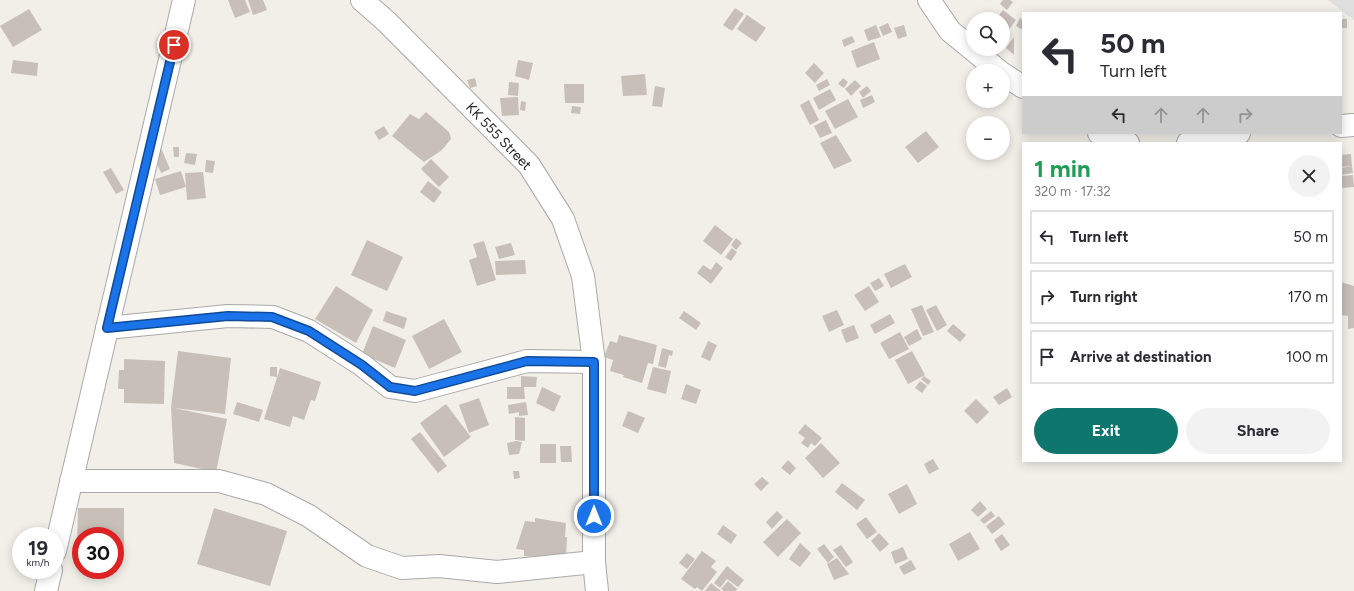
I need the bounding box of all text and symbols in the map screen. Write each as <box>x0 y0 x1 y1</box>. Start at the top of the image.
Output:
map controls <box>966 12 1010 160</box>
button: search <box>966 12 1010 56</box>
text: 50 m <box>1100 26 1166 60</box>
pin <box>157 28 191 62</box>
icon: left <box>1034 28 1086 80</box>
icon: arrive <box>163 34 185 56</box>
text: Turn left <box>1100 60 1167 82</box>
button: + <box>966 64 1010 108</box>
street label: KK 555 Street <box>462 99 535 174</box>
icon: left <box>1108 104 1130 126</box>
icon: ahead <box>1150 104 1172 126</box>
icon: ahead <box>1192 104 1214 126</box>
icon: right <box>1234 104 1256 126</box>
button: − <box>966 116 1010 160</box>
text: 1 min <box>1034 154 1091 183</box>
button: close <box>1288 155 1330 197</box>
text: 320 m · 17:32 <box>1034 184 1111 199</box>
icon: left <box>1036 226 1058 248</box>
text: Turn left <box>1070 228 1128 246</box>
text: 50 m <box>1293 228 1328 246</box>
icon: right <box>1036 286 1058 308</box>
text: Turn right <box>1070 288 1138 306</box>
text: 170 m <box>1288 288 1328 306</box>
icon: arrive <box>1036 346 1058 368</box>
text: Arrive at destination <box>1070 348 1211 366</box>
text: 100 m <box>1286 348 1328 366</box>
button: Exit <box>1034 408 1178 454</box>
button: Share <box>1186 408 1330 454</box>
position arrow <box>573 495 615 537</box>
speed limit sign: 30 <box>72 527 124 579</box>
text: 19 <box>28 536 48 560</box>
text: km/h <box>27 556 49 569</box>

